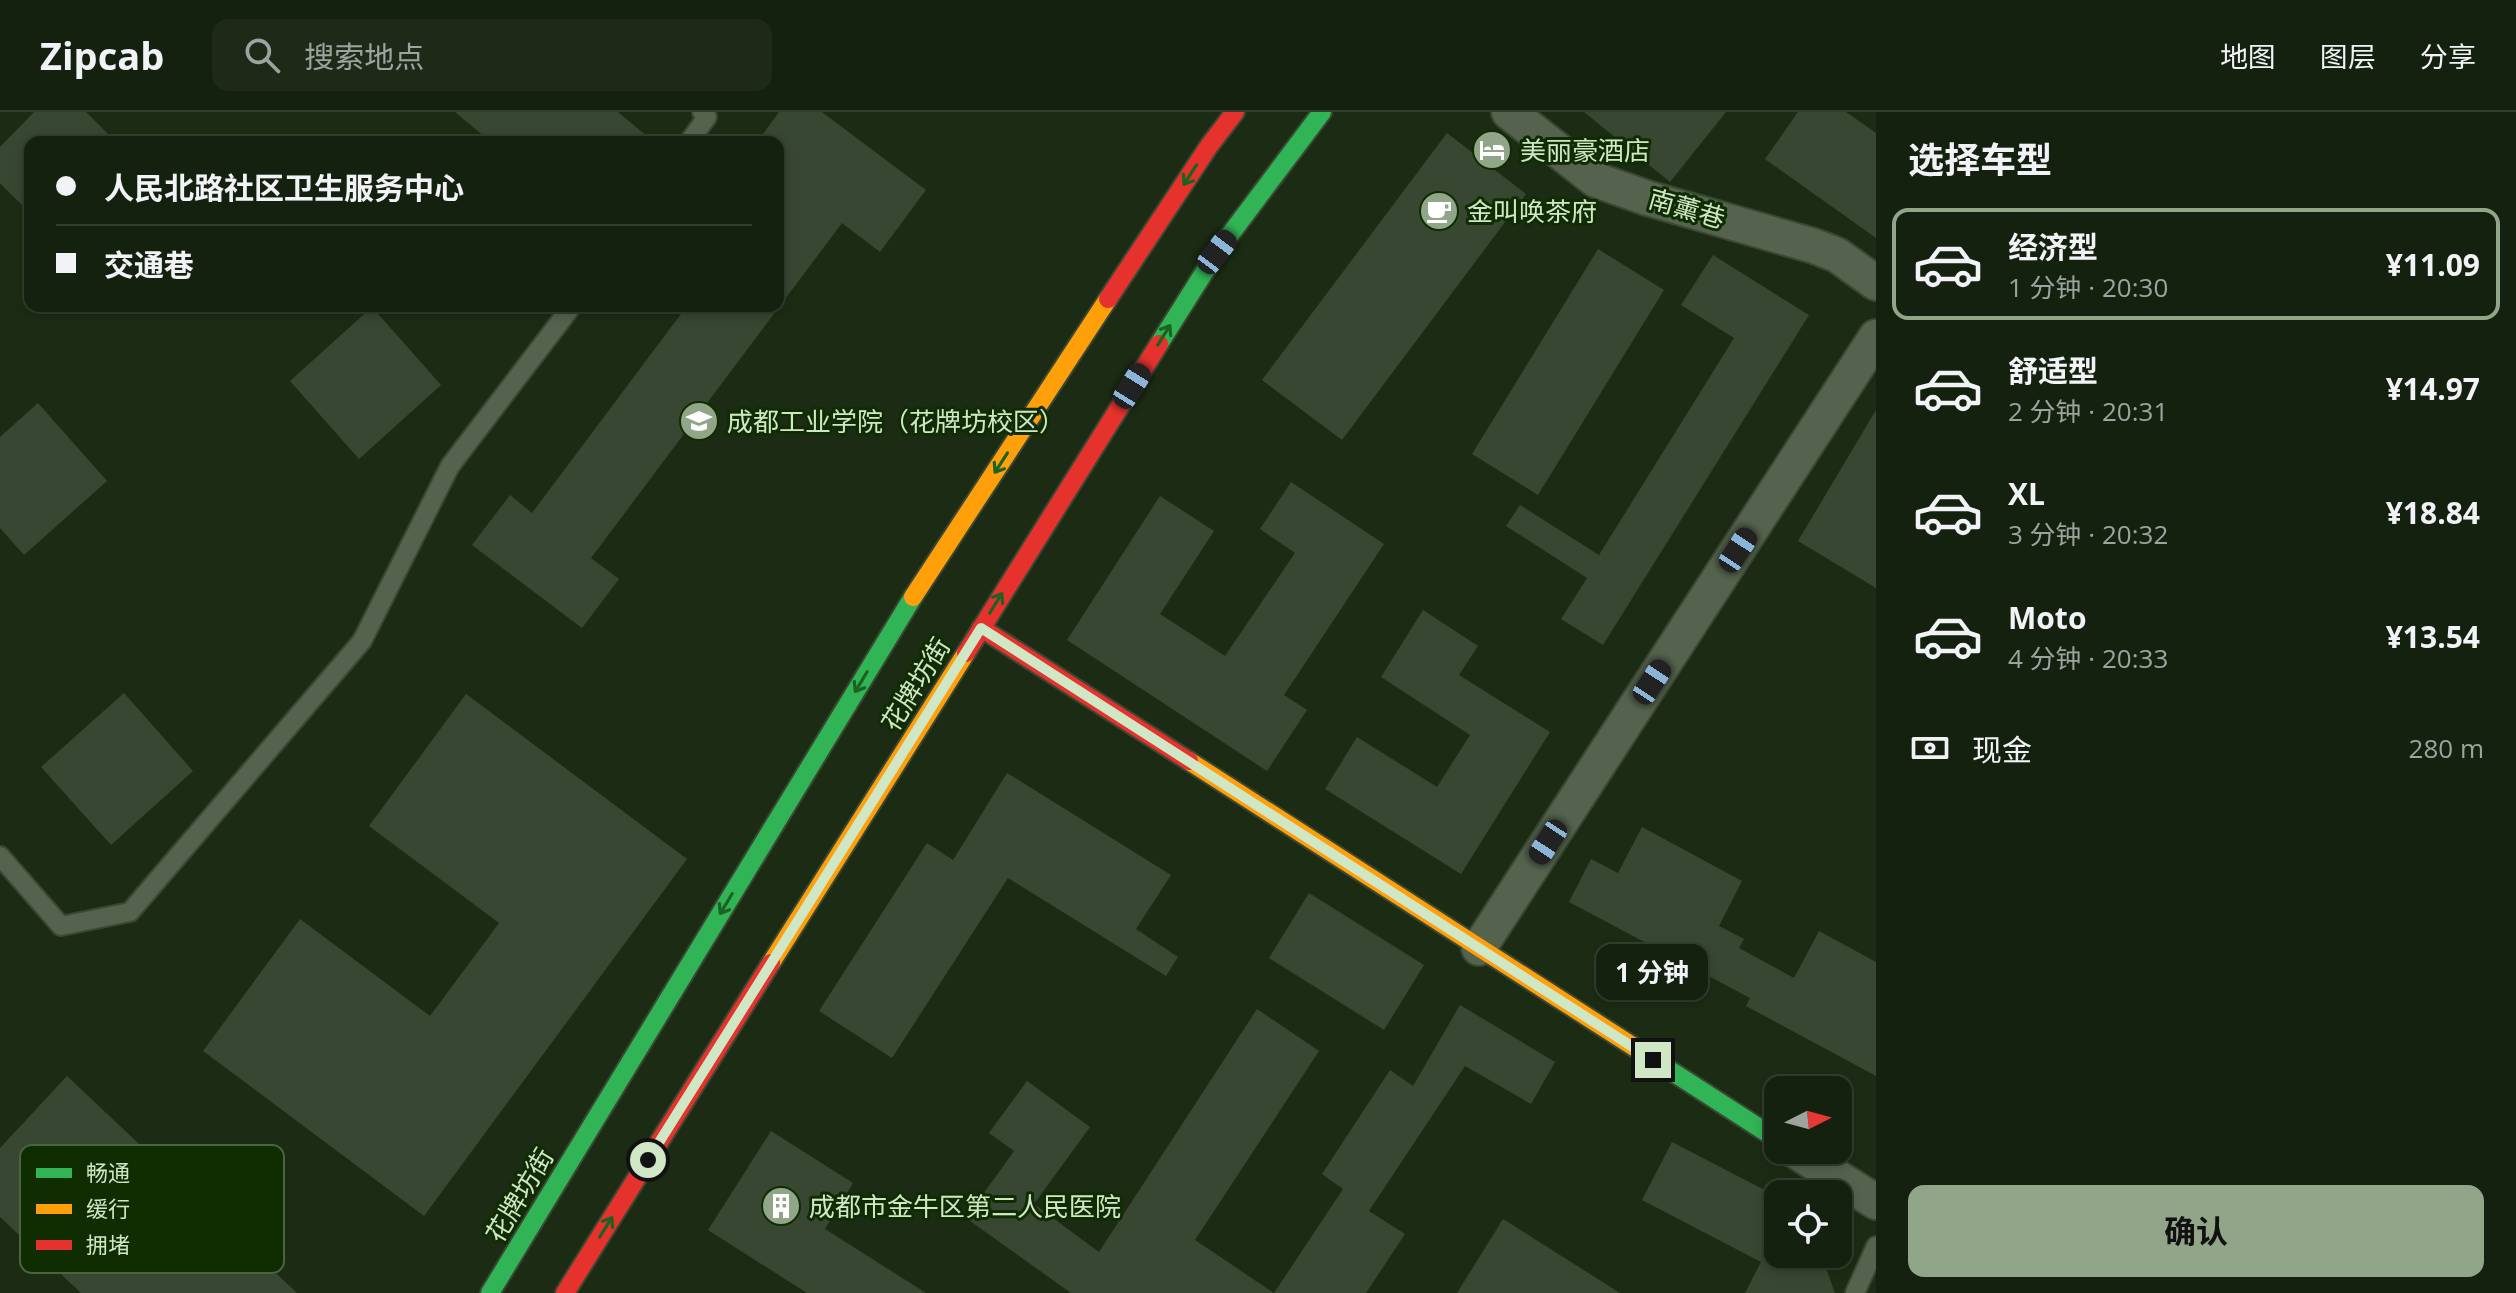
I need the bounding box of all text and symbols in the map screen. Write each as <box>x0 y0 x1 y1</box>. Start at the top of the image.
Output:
search box <box>212 19 772 91</box>
text: Zipcab <box>40 29 164 81</box>
icon: search <box>240 33 284 77</box>
text: 搜索地点 <box>304 36 424 77</box>
text: 地图 <box>2220 37 2276 75</box>
text: 图层 <box>2320 37 2376 75</box>
text: 分享 <box>2420 37 2476 75</box>
hotel icon: 美丽豪酒店 <box>1471 129 1513 171</box>
place label: 美丽豪酒店 <box>1520 132 1650 168</box>
text: 选择车型 <box>1908 135 2052 184</box>
one-way arrow <box>1181 164 1198 186</box>
text: 人民北路社区卫生服务中心 <box>104 167 464 208</box>
street label: 南薰巷 <box>1645 180 1729 236</box>
cafe icon: 金叫唤茶府 <box>1418 190 1460 232</box>
place label: 金叫唤茶府 <box>1467 193 1597 229</box>
car <box>1193 226 1241 278</box>
text: 经济型 <box>2008 226 2098 267</box>
icon: car <box>1912 228 1984 300</box>
text: 交通巷 <box>104 244 194 285</box>
text: ¥11.09 <box>2386 244 2480 285</box>
text: 1 分钟 · 20:30 <box>2008 269 2168 305</box>
one-way arrow <box>1157 324 1173 347</box>
text: 舒适型 <box>2008 350 2098 391</box>
icon: car <box>1912 352 1984 424</box>
car <box>1109 359 1155 413</box>
text: ¥14.97 <box>2386 368 2480 409</box>
text: 2 分钟 · 20:31 <box>2008 393 2168 429</box>
school or university icon: 成都工业学院（花牌坊校区） <box>678 400 720 442</box>
place label: 成都工业学院（花牌坊校区） <box>727 403 1065 439</box>
one-way arrow <box>993 451 1009 474</box>
text: XL <box>2008 473 2045 514</box>
icon: car <box>1912 476 1984 548</box>
text: ¥18.84 <box>2386 492 2480 533</box>
text: 3 分钟 · 20:32 <box>2008 516 2168 552</box>
car <box>1715 523 1761 577</box>
one-way arrow <box>989 592 1005 615</box>
text: Moto <box>2008 597 2086 638</box>
icon: car <box>1912 600 1984 672</box>
text: ¥13.54 <box>2386 616 2480 657</box>
street label: 花牌坊街 <box>872 630 958 738</box>
text: 4 分钟 · 20:33 <box>2008 640 2168 676</box>
car <box>1629 655 1675 709</box>
one-way arrow <box>853 670 869 693</box>
icon: cash <box>1908 726 1952 770</box>
text: 现金 <box>1972 729 2032 770</box>
text: 280 m <box>2409 730 2484 766</box>
car <box>1525 815 1571 869</box>
one-way arrow <box>718 892 734 915</box>
callout: 1 分钟 <box>1597 944 1709 1000</box>
text: 1 分钟 <box>1615 954 1689 990</box>
route end <box>1635 1042 1671 1078</box>
north arrow <box>1764 1076 1852 1164</box>
map controls <box>1764 1076 1852 1268</box>
street label: 花牌坊街 <box>477 1141 561 1249</box>
route start <box>630 1142 666 1178</box>
legend <box>20 1145 284 1273</box>
text: 畅通 <box>86 1157 130 1187</box>
button: locate <box>1764 1180 1852 1268</box>
building icon: 成都市金牛区第二人民医院 <box>760 1185 802 1227</box>
button: 确认 <box>1908 1185 2484 1277</box>
place label: 成都市金牛区第二人民医院 <box>809 1188 1121 1224</box>
text: 缓行 <box>86 1193 130 1223</box>
one-way arrow <box>599 1216 615 1239</box>
text: 拥堵 <box>86 1229 130 1259</box>

